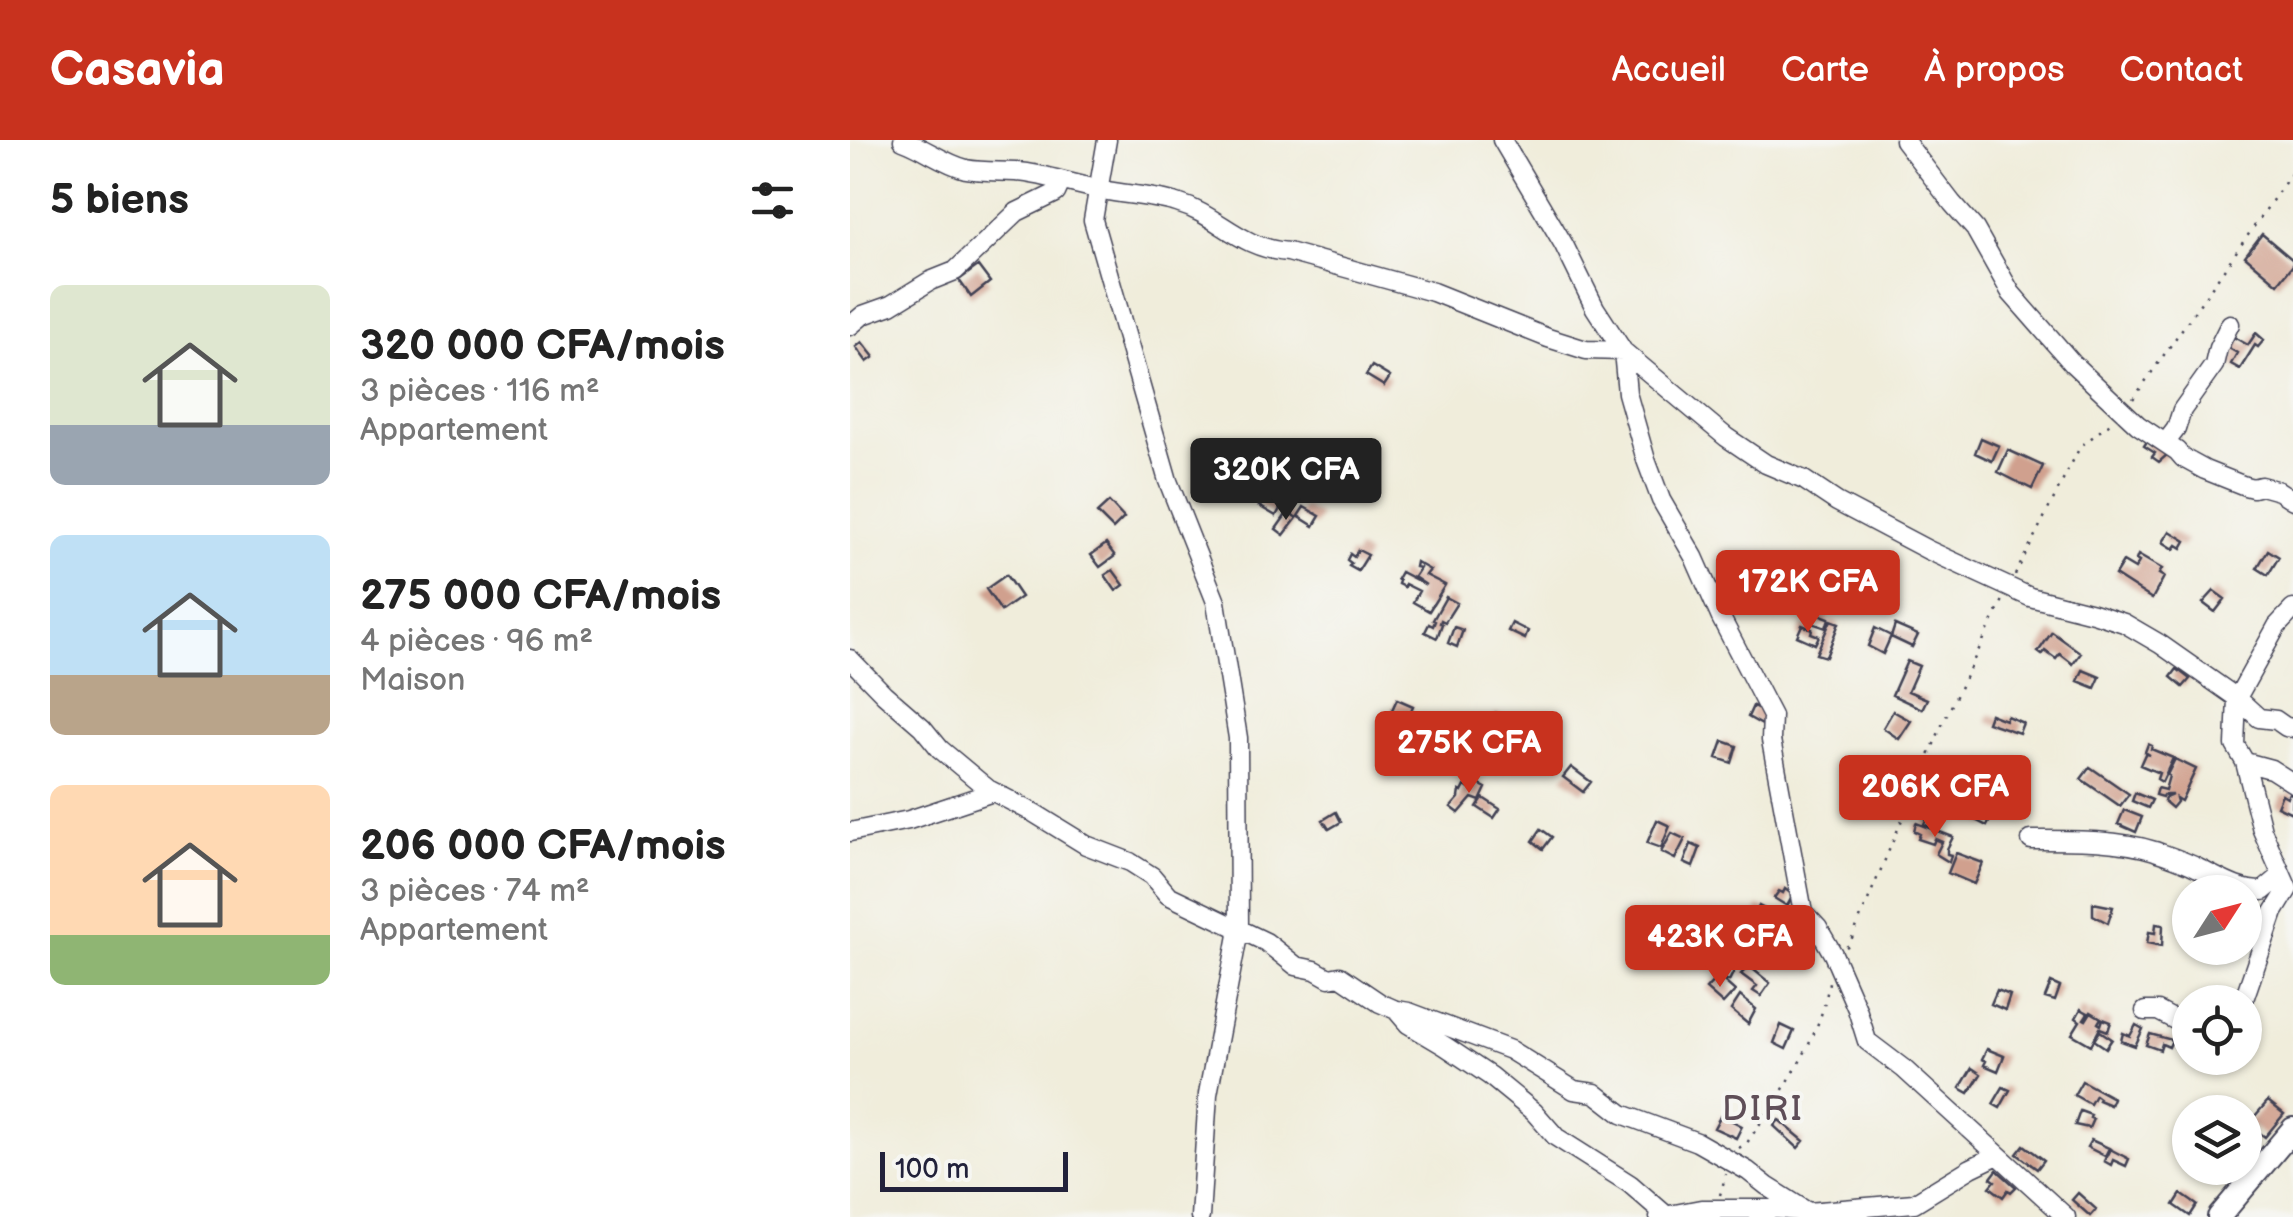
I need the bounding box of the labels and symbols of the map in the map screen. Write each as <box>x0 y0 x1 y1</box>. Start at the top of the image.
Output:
pin: 320K CFA <box>1183 438 1389 523</box>
pin: 172K CFA <box>1705 550 1911 635</box>
pin: 275K CFA <box>1366 711 1572 796</box>
pin: 206K CFA <box>1832 755 2038 840</box>
north arrow <box>2172 875 2262 965</box>
pin: 423K CFA <box>1617 905 1823 990</box>
district label: DIRI <box>1722 1088 1804 1131</box>
scale bar <box>880 1147 1068 1192</box>

